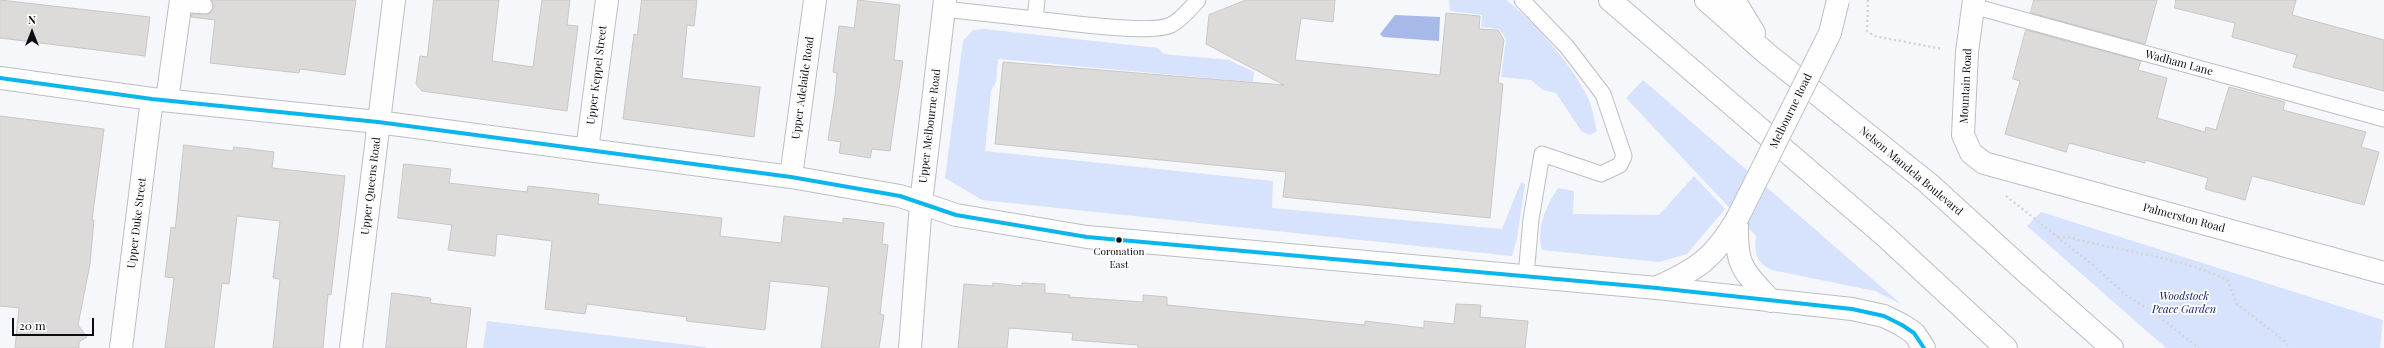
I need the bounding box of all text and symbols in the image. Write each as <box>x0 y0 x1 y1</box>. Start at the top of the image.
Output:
north arrow <box>12 12 52 52</box>
text: N <box>28 12 36 27</box>
street label: Upper Keppel Street <box>584 25 610 125</box>
street label: Upper Adelaide Road <box>789 36 817 140</box>
street label: Mountain Road <box>1957 48 1975 124</box>
street label: Wadham Lane <box>2144 48 2214 78</box>
street label: Upper Melbourne Road <box>916 68 944 184</box>
street label: Melbourne Road <box>1767 71 1815 151</box>
street label: Nelson Mandela Boulevard <box>1857 124 1965 218</box>
street label: Upper Queens Road <box>358 136 384 236</box>
street label: Upper Duke Street <box>125 177 149 269</box>
street label: Palmerston Road <box>2142 201 2226 235</box>
marker: Coronation East <box>1114 235 1124 245</box>
place label: Coronation East <box>1094 246 1144 270</box>
park label: Woodstock Peace Garden <box>2152 290 2216 316</box>
scale bar <box>14 310 96 336</box>
text: 20 m <box>19 317 46 333</box>

